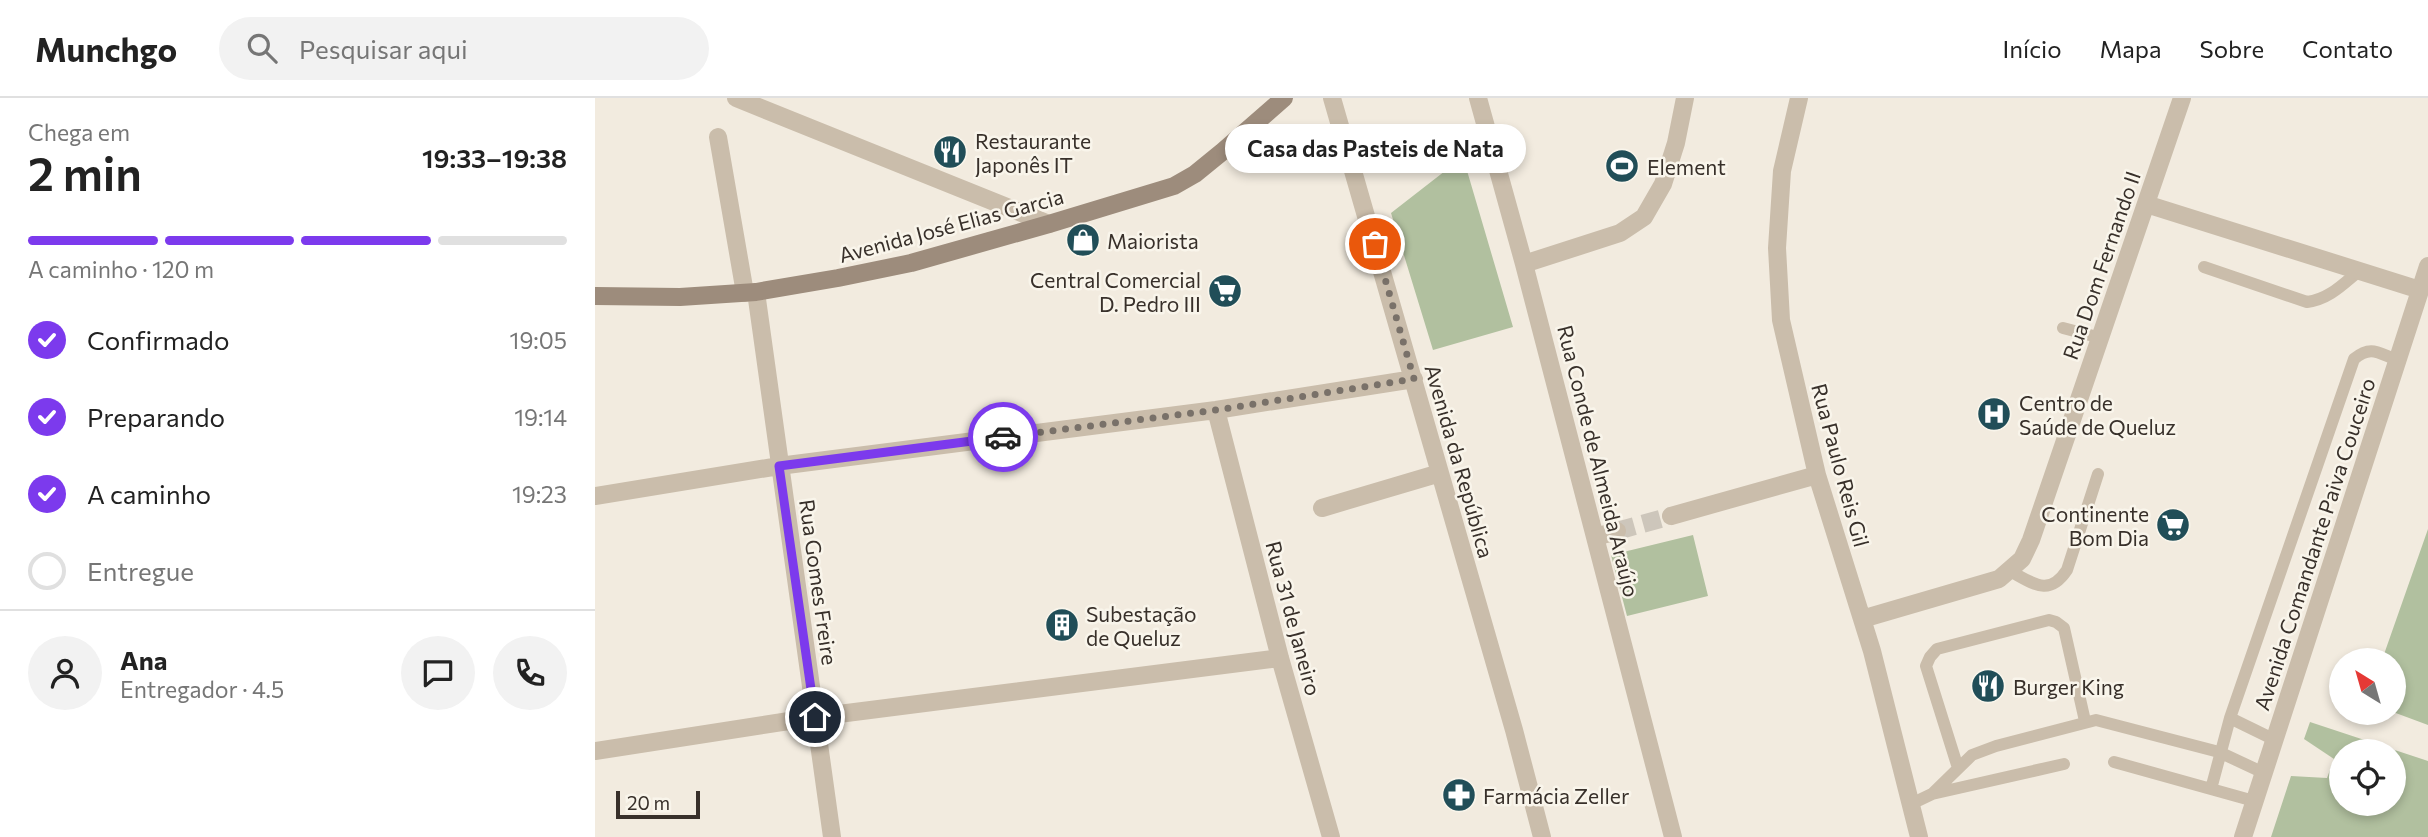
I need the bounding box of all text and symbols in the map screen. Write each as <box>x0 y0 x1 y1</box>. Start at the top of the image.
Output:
search box <box>219 17 709 80</box>
text: Munchgo <box>35 28 177 69</box>
icon: search <box>243 29 281 67</box>
text: Pesquisar aqui <box>299 33 468 64</box>
text: Início <box>2003 34 2062 63</box>
text: Mapa <box>2100 34 2162 63</box>
text: Sobre <box>2200 34 2264 63</box>
text: Contato <box>2302 34 2393 63</box>
text: Chega em <box>28 118 130 146</box>
callout: Casa das Pasteis de Nata <box>1225 125 1526 174</box>
place label: Restaurante Japonês IT <box>975 128 1091 177</box>
restaurant icon: Restaurante Japonês IT <box>931 133 969 171</box>
text: Casa das Pasteis de Nata <box>1247 134 1504 162</box>
text: 19:33–19:38 <box>422 142 567 173</box>
text: 2 min <box>28 144 142 200</box>
sports icon: Element <box>1603 147 1641 185</box>
place label: Element <box>1647 154 1726 179</box>
street label: Rua Dom Fernando II <box>2057 168 2145 362</box>
street label: Avenida José Elias Garcia <box>836 183 1066 267</box>
pin <box>1345 214 1405 274</box>
shop icon: Maiorista <box>1064 221 1102 259</box>
icon: bag <box>1356 225 1394 263</box>
place label: Maiorista <box>1107 228 1199 253</box>
text: A caminho · 120 m <box>28 255 214 283</box>
place label: Central Comercial D. Pedro III <box>1030 267 1201 316</box>
supermarket icon: Central Comercial D. Pedro III <box>1206 272 1244 310</box>
icon: check <box>28 321 66 359</box>
street label: Rua Conde de Almeida Araújo <box>1553 323 1645 599</box>
text: Confirmado <box>87 324 229 355</box>
text: 19:05 <box>510 326 567 354</box>
street label: Avenida da República <box>1420 361 1500 561</box>
street label: Avenida Comandante Paiva Couceiro <box>2248 375 2380 713</box>
street label: Rua Paulo Reis Gil <box>1807 381 1875 549</box>
place label: Centro de Saúde de Queluz <box>2019 390 2176 439</box>
hospital icon: Centro de Saúde de Queluz <box>1975 395 2013 433</box>
icon: check <box>28 398 66 436</box>
text: Preparando <box>87 401 225 432</box>
courier <box>968 402 1038 472</box>
text: 19:14 <box>514 403 567 431</box>
icon: car <box>984 418 1022 456</box>
icon: check <box>28 475 66 513</box>
text: A caminho <box>87 478 211 509</box>
text: 19:23 <box>512 480 567 508</box>
street label: Rua Gomes Freire <box>795 498 843 666</box>
place label: Continente Bom Dia <box>2041 501 2149 550</box>
supermarket icon: Continente Bom Dia <box>2154 506 2192 544</box>
street label: Rua 31 de Janeiro <box>1261 538 1327 698</box>
text: Entregue <box>87 555 194 586</box>
place label: Subestação de Queluz <box>1086 601 1196 650</box>
building icon: Subestação de Queluz <box>1043 606 1081 644</box>
button: person <box>28 636 102 710</box>
button: chat <box>401 636 475 710</box>
button: phone <box>493 636 567 710</box>
text: Ana <box>120 644 167 675</box>
north arrow <box>2329 648 2406 724</box>
map controls <box>2329 648 2406 816</box>
restaurant icon: Burger King <box>1969 667 2007 705</box>
place label: Burger King <box>2013 674 2124 699</box>
text: Entregador · 4.5 <box>120 675 284 703</box>
pin <box>785 687 845 747</box>
icon: home <box>796 698 834 736</box>
button: locate <box>2329 739 2406 816</box>
pharmacy icon: Farmácia Zeller <box>1440 776 1478 814</box>
place label: Farmácia Zeller <box>1483 783 1629 808</box>
scale bar <box>616 788 700 820</box>
text: 20 m <box>627 791 670 814</box>

